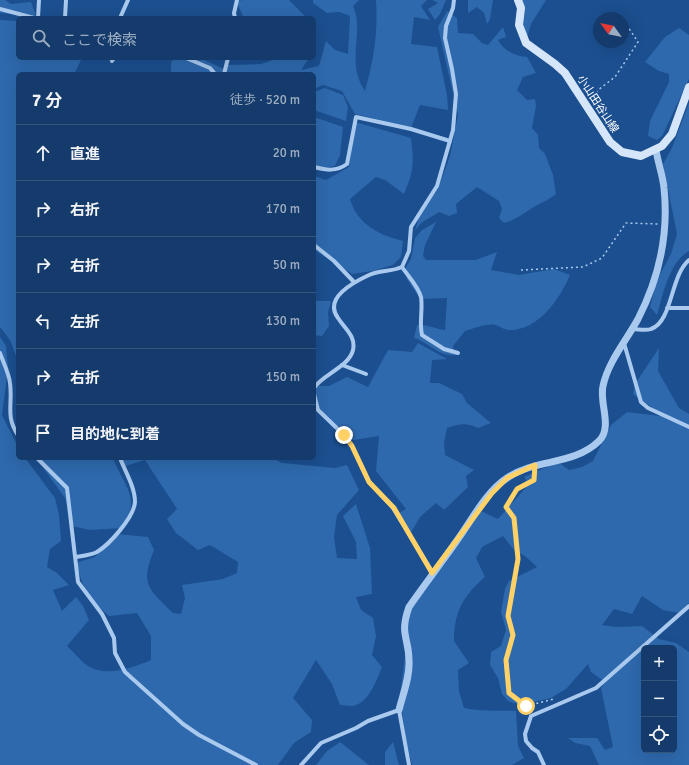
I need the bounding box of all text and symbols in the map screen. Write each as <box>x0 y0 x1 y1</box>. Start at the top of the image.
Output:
north arrow <box>593 12 629 48</box>
search box <box>16 16 316 60</box>
icon: search <box>30 27 52 49</box>
text: ここで検索 <box>62 31 137 49</box>
street label: 小山田谷山線 <box>575 73 621 135</box>
text: 7 分 <box>32 90 62 111</box>
text: 徒歩 · 520 m <box>230 92 300 108</box>
icon: ahead <box>32 142 54 164</box>
text: 直進 <box>70 145 100 163</box>
text: 20 m <box>273 145 300 161</box>
icon: right <box>32 198 54 220</box>
text: 右折 <box>70 201 100 219</box>
text: 170 m <box>266 201 300 217</box>
icon: right <box>32 254 54 276</box>
text: 右折 <box>70 257 100 275</box>
text: 50 m <box>273 257 300 273</box>
icon: left <box>32 310 54 332</box>
text: 左折 <box>70 313 100 331</box>
text: 130 m <box>266 313 300 329</box>
icon: right <box>32 366 54 388</box>
text: 右折 <box>70 369 100 387</box>
text: 150 m <box>266 369 300 385</box>
icon: arrive <box>32 422 54 444</box>
text: 目的地に到着 <box>70 425 160 443</box>
route end <box>335 426 353 444</box>
map controls <box>641 645 677 753</box>
button: + <box>641 645 677 681</box>
button: − <box>641 681 677 717</box>
route start <box>517 697 535 715</box>
button: locate <box>641 717 677 753</box>

